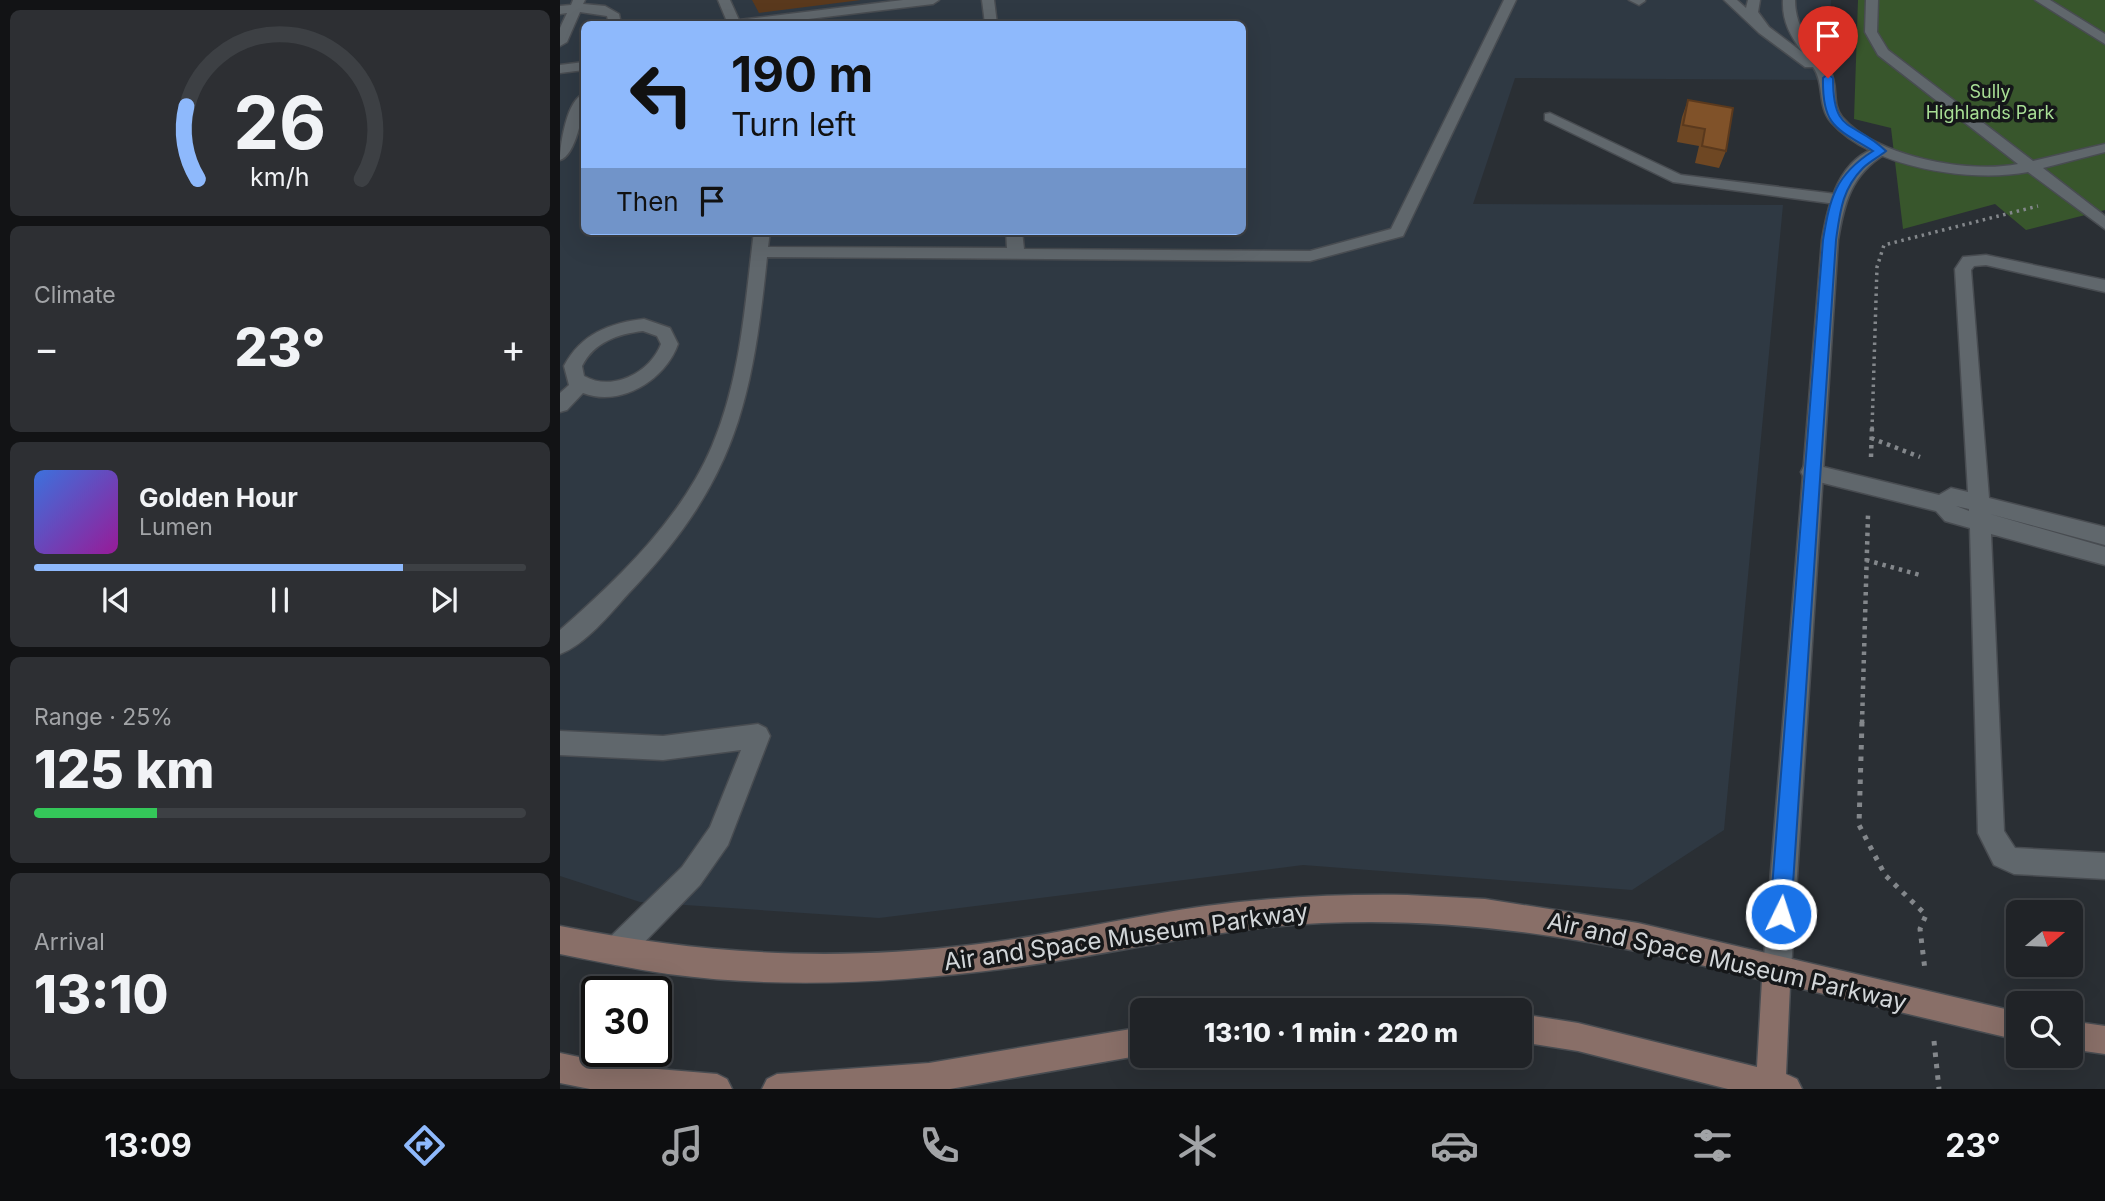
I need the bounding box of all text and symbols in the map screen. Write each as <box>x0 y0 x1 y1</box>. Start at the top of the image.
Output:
pin <box>1798 6 1858 78</box>
icon: arrive <box>1809 17 1847 55</box>
text: 190 m <box>731 45 873 104</box>
icon: left <box>616 49 707 140</box>
text: 26 <box>233 78 327 167</box>
park label: Sully Highlands Park <box>1926 81 2054 123</box>
text: Turn left <box>731 105 856 144</box>
text: km/h <box>250 162 310 192</box>
icon: arrive <box>693 182 731 220</box>
text: Then <box>616 186 679 217</box>
text: Climate <box>34 281 116 309</box>
text: 23° <box>234 316 326 379</box>
text: − <box>34 325 59 371</box>
text: + <box>501 325 526 371</box>
text: Golden Hour <box>139 482 298 513</box>
text: Lumen <box>139 513 213 541</box>
icon: previous <box>97 581 135 619</box>
icon: pause <box>261 581 299 619</box>
icon: next <box>425 581 463 619</box>
text: Range · 25% <box>34 703 173 731</box>
text: 125 km <box>34 738 214 801</box>
position arrow <box>1744 877 1818 951</box>
street label: Air and Space Museum Parkway <box>942 897 1310 976</box>
north arrow <box>2006 900 2082 976</box>
map controls <box>2006 900 2083 1068</box>
street label: Air and Space Museum Parkway <box>1545 906 1910 1017</box>
text: Arrival <box>34 928 105 956</box>
text: 13:10 <box>34 963 168 1026</box>
speed limit sign: 30 <box>581 976 672 1067</box>
button: search <box>2006 991 2083 1068</box>
text: 13:10 · 1 min · 220 m <box>1204 1017 1458 1048</box>
icon: directions <box>400 1121 449 1170</box>
icon: music <box>658 1121 707 1170</box>
icon: phone <box>915 1121 964 1170</box>
icon: climate <box>1173 1121 1222 1170</box>
icon: car <box>1430 1121 1479 1170</box>
icon: filters <box>1688 1121 1737 1170</box>
text: 13:09 <box>104 1126 192 1165</box>
text: 23° <box>1945 1126 2001 1165</box>

